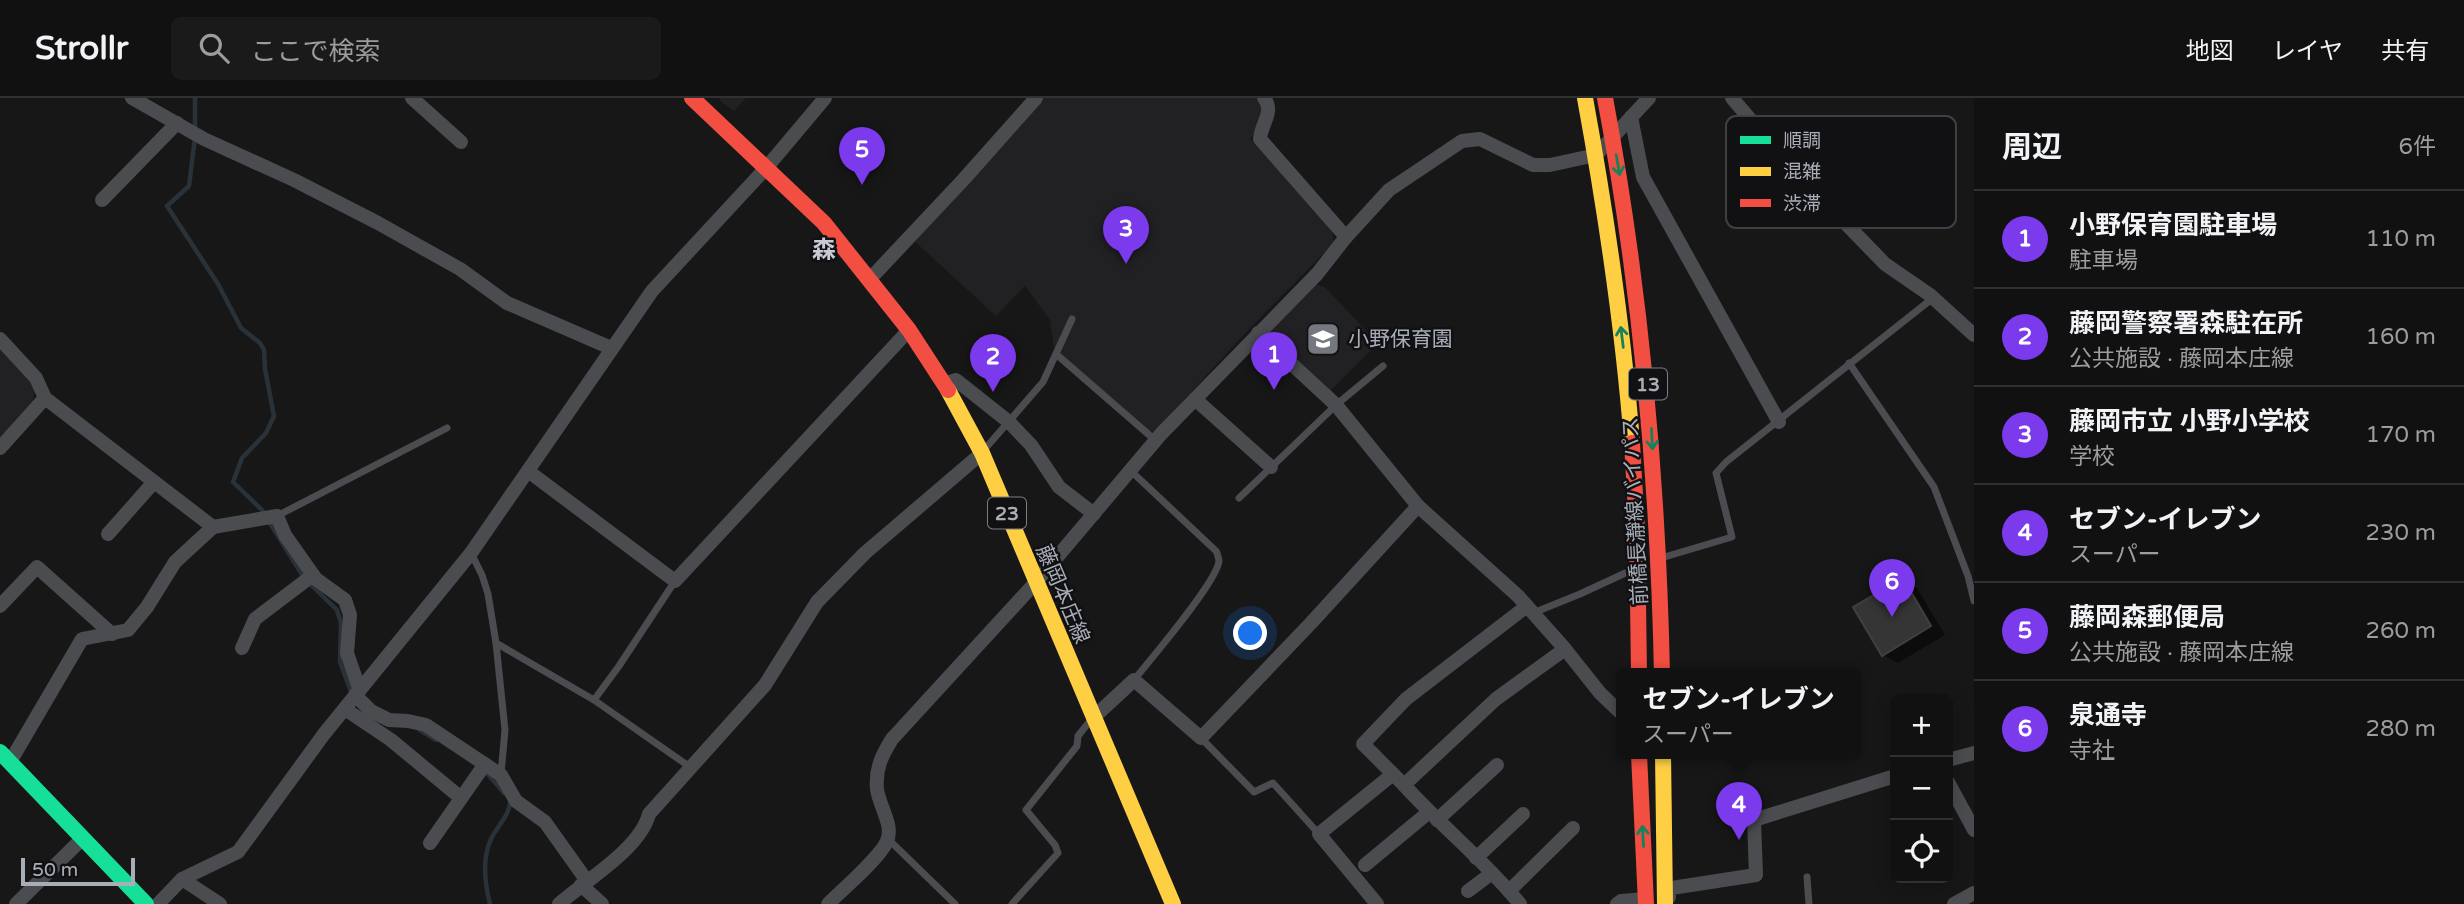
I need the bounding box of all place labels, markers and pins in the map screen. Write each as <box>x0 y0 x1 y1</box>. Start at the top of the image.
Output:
pin: 5 <box>839 127 885 185</box>
pin: 3 <box>1103 206 1149 264</box>
school or university icon: 小野保育園 <box>1304 320 1342 358</box>
place label: 小野保育園 <box>1348 327 1453 352</box>
pin: 1 <box>1251 332 1297 390</box>
pin: 2 <box>970 334 1016 392</box>
pin: 6 <box>1869 559 1915 617</box>
pin: 4 <box>1716 782 1762 840</box>

